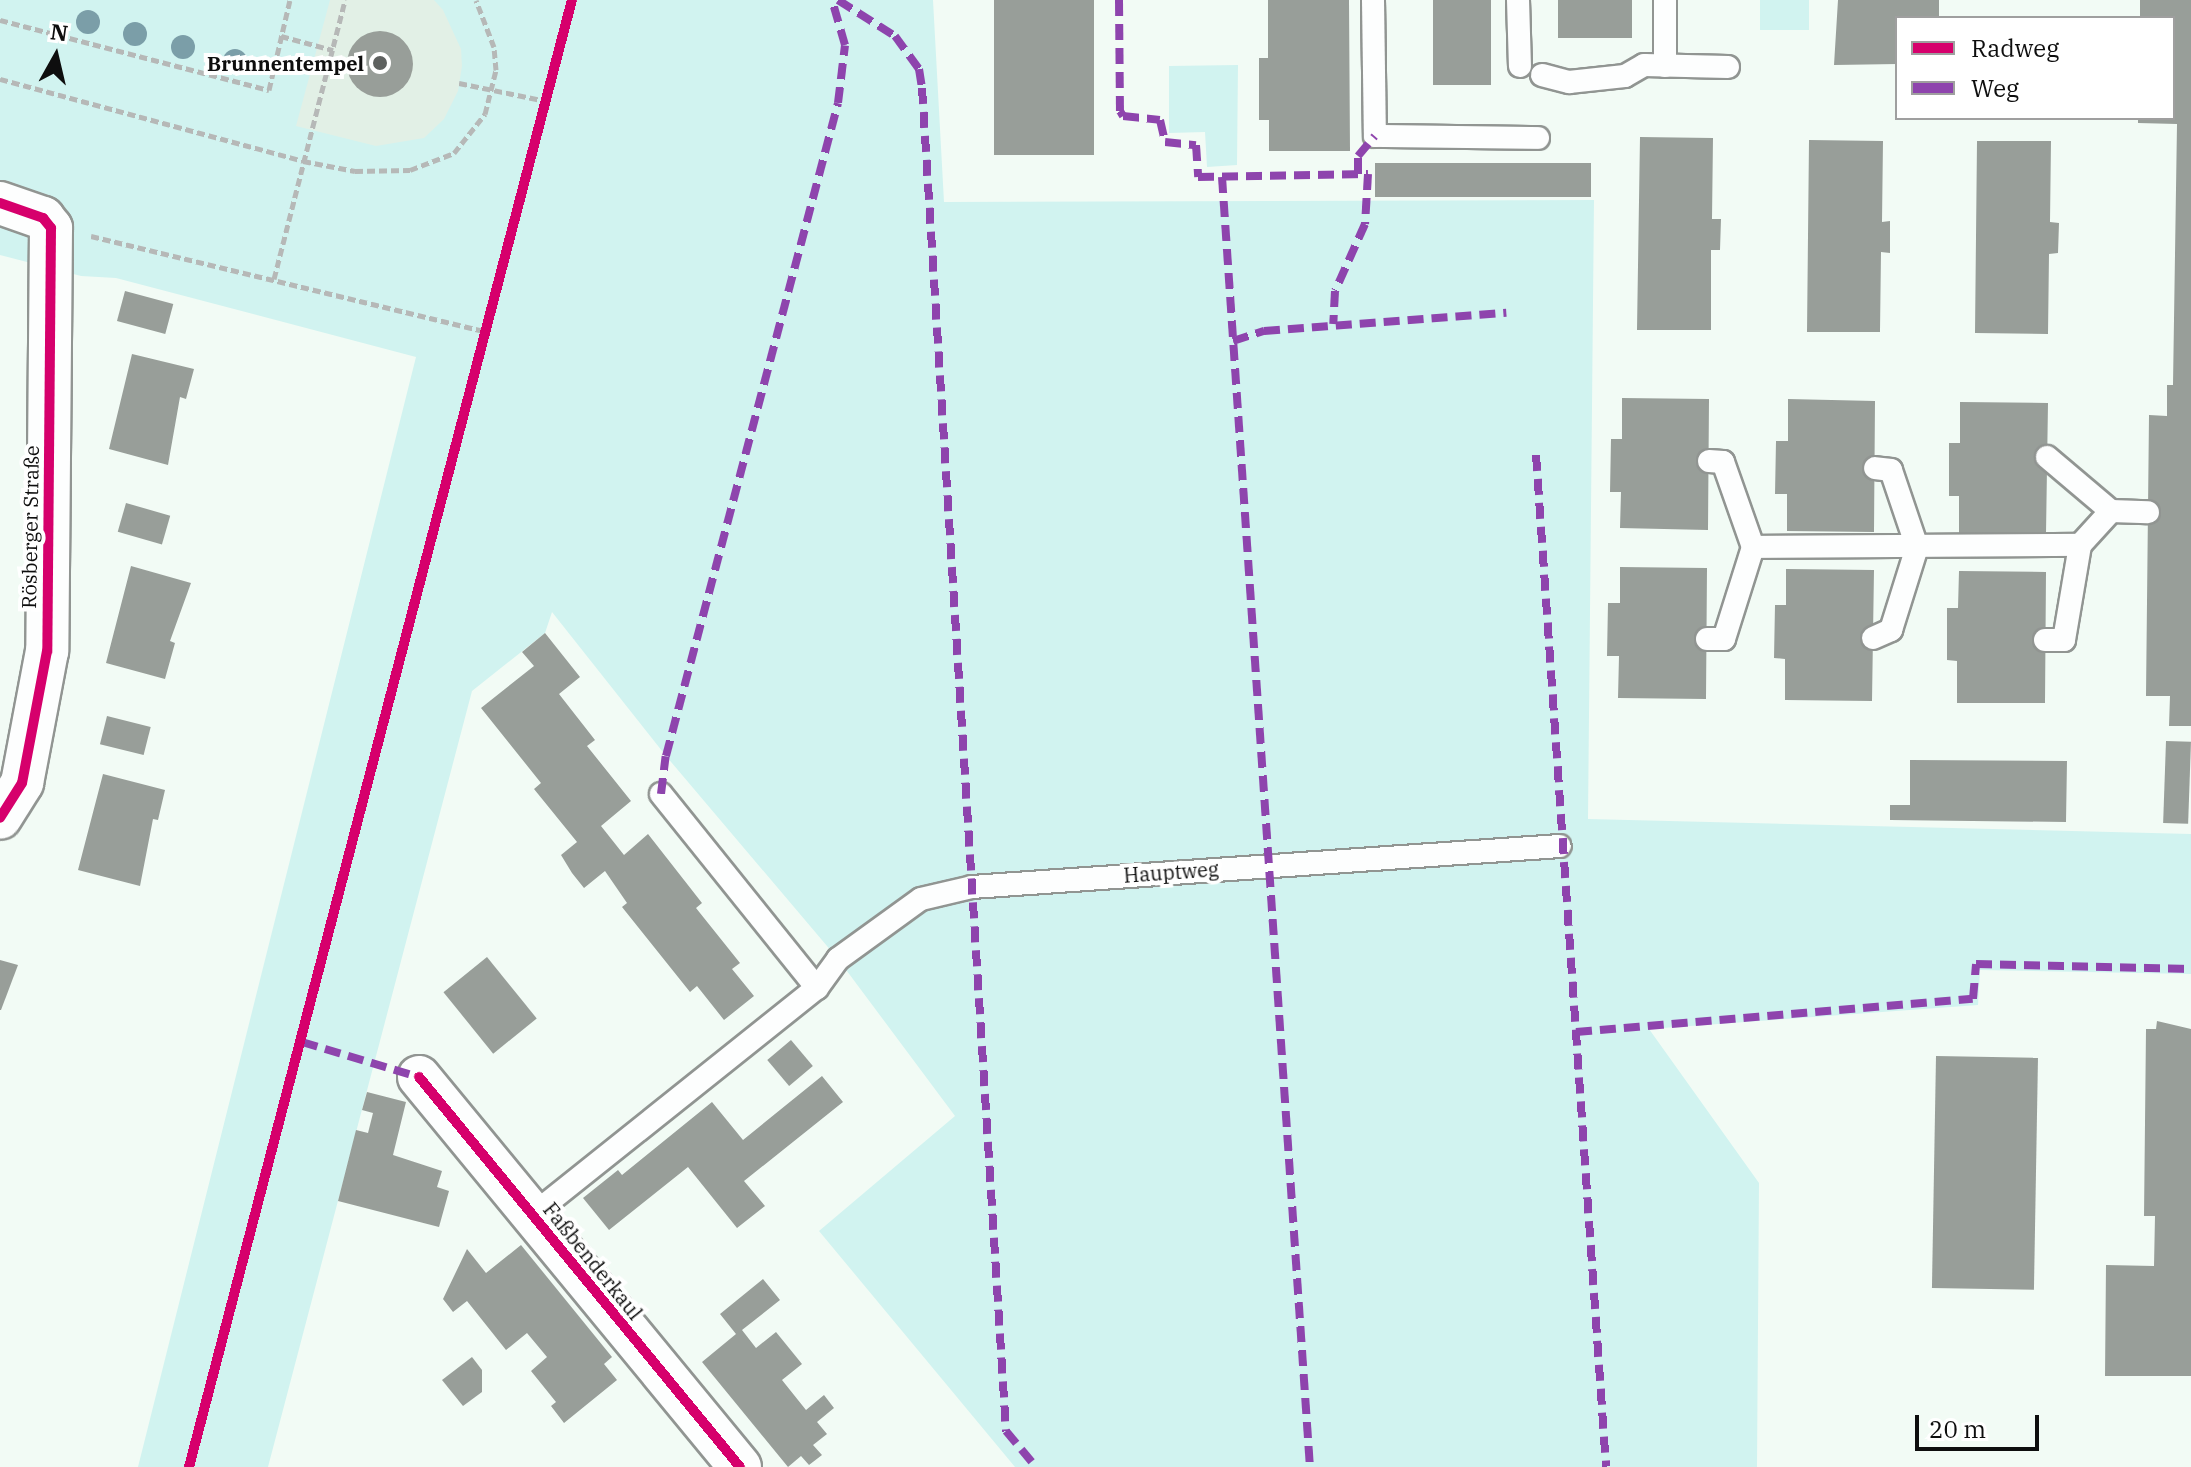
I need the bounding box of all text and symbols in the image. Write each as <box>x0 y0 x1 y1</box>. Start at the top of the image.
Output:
north arrow <box>16 16 96 96</box>
text: N <box>49 16 70 47</box>
legend <box>1895 16 2175 120</box>
text: Radweg <box>1971 32 2059 64</box>
place label: Brunnentempel <box>207 51 364 75</box>
marker: Brunnentempel <box>371 54 389 72</box>
text: Weg <box>1971 72 2019 104</box>
street label: Rösberger Straße <box>17 445 43 609</box>
street label: Hauptweg <box>1123 857 1219 887</box>
street label: Faßbenderkaul <box>538 1198 648 1324</box>
scale bar <box>1919 1399 2043 1449</box>
text: 20 m <box>1929 1413 1986 1445</box>

